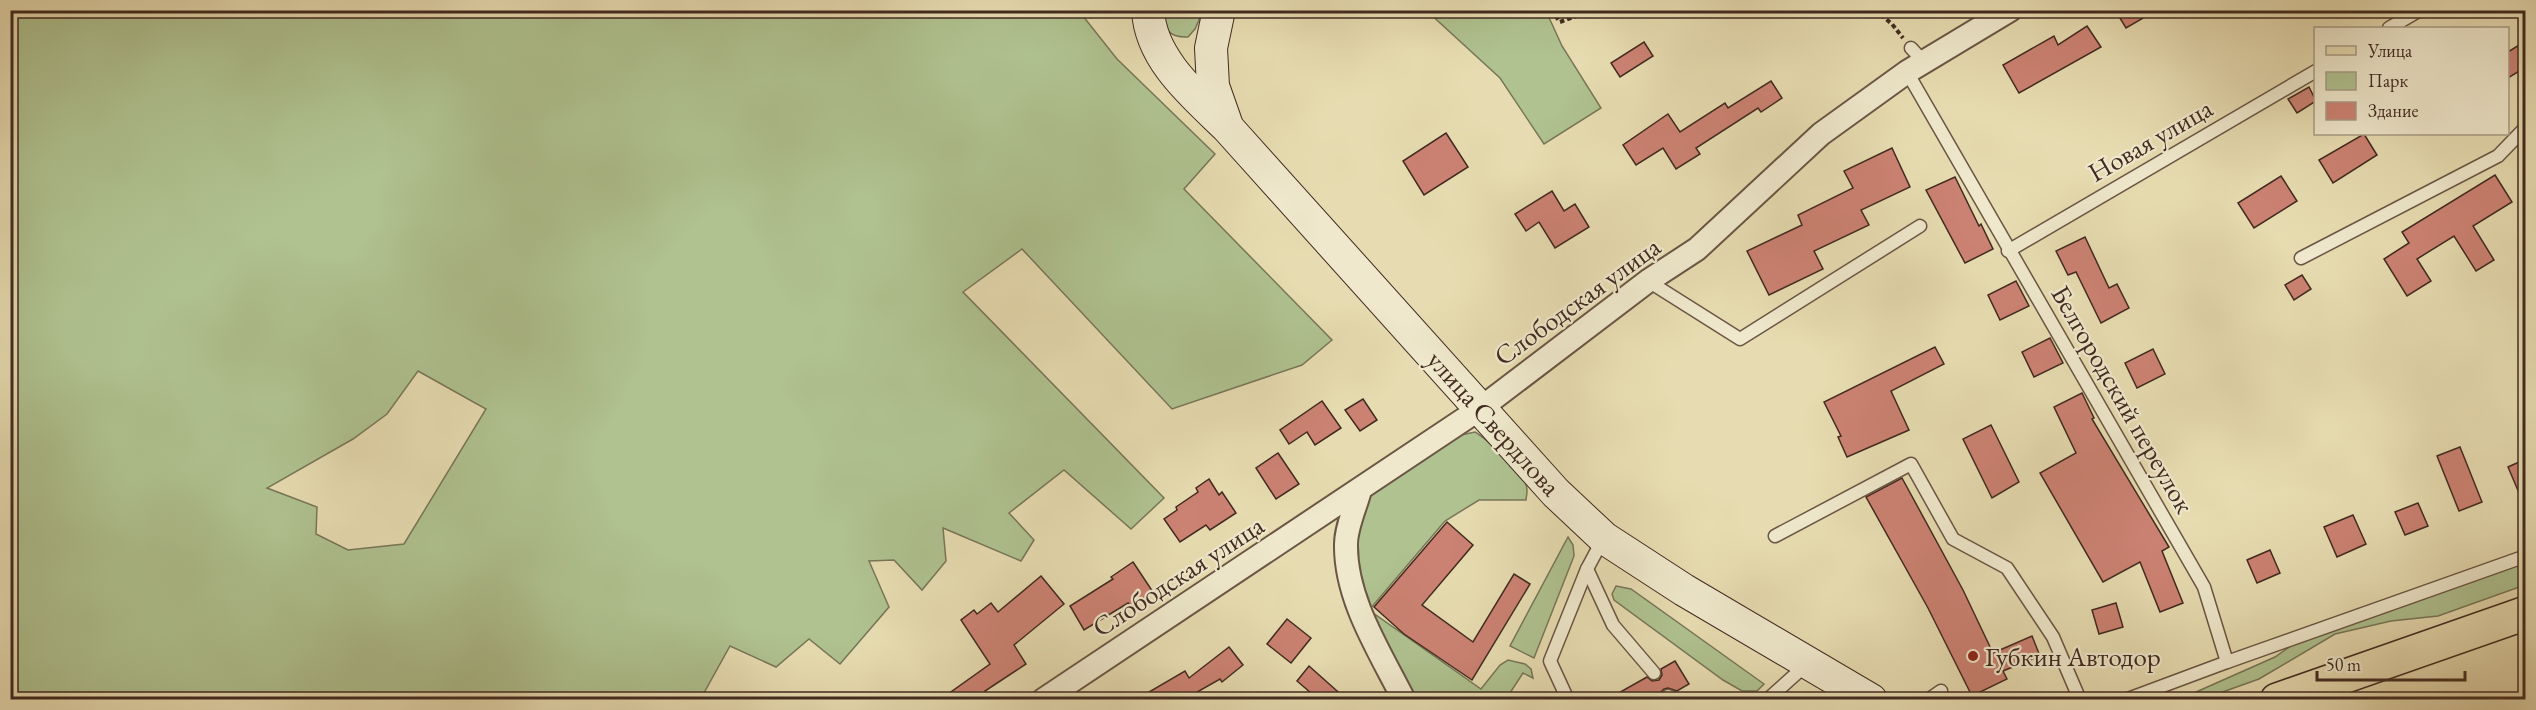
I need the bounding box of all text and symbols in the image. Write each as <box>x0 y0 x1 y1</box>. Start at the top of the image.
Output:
legend <box>2314 27 2509 135</box>
text: Улица <box>2367 39 2413 62</box>
text: Парк <box>2368 69 2408 92</box>
street label: Новая улица <box>2082 90 2219 190</box>
text: Здание <box>2368 99 2418 122</box>
street label: Слободская улица <box>1487 229 1667 373</box>
street label: Белгородский переулок <box>2043 279 2203 519</box>
street label: улица Свердлова <box>1420 343 1569 503</box>
street label: Слободская улица <box>1086 507 1271 644</box>
place label: Губкин Автодор <box>1985 639 2161 674</box>
scale bar <box>2317 644 2466 682</box>
marker: Губкин Автодор <box>1966 649 1980 663</box>
text: 50 m <box>2326 653 2361 676</box>

